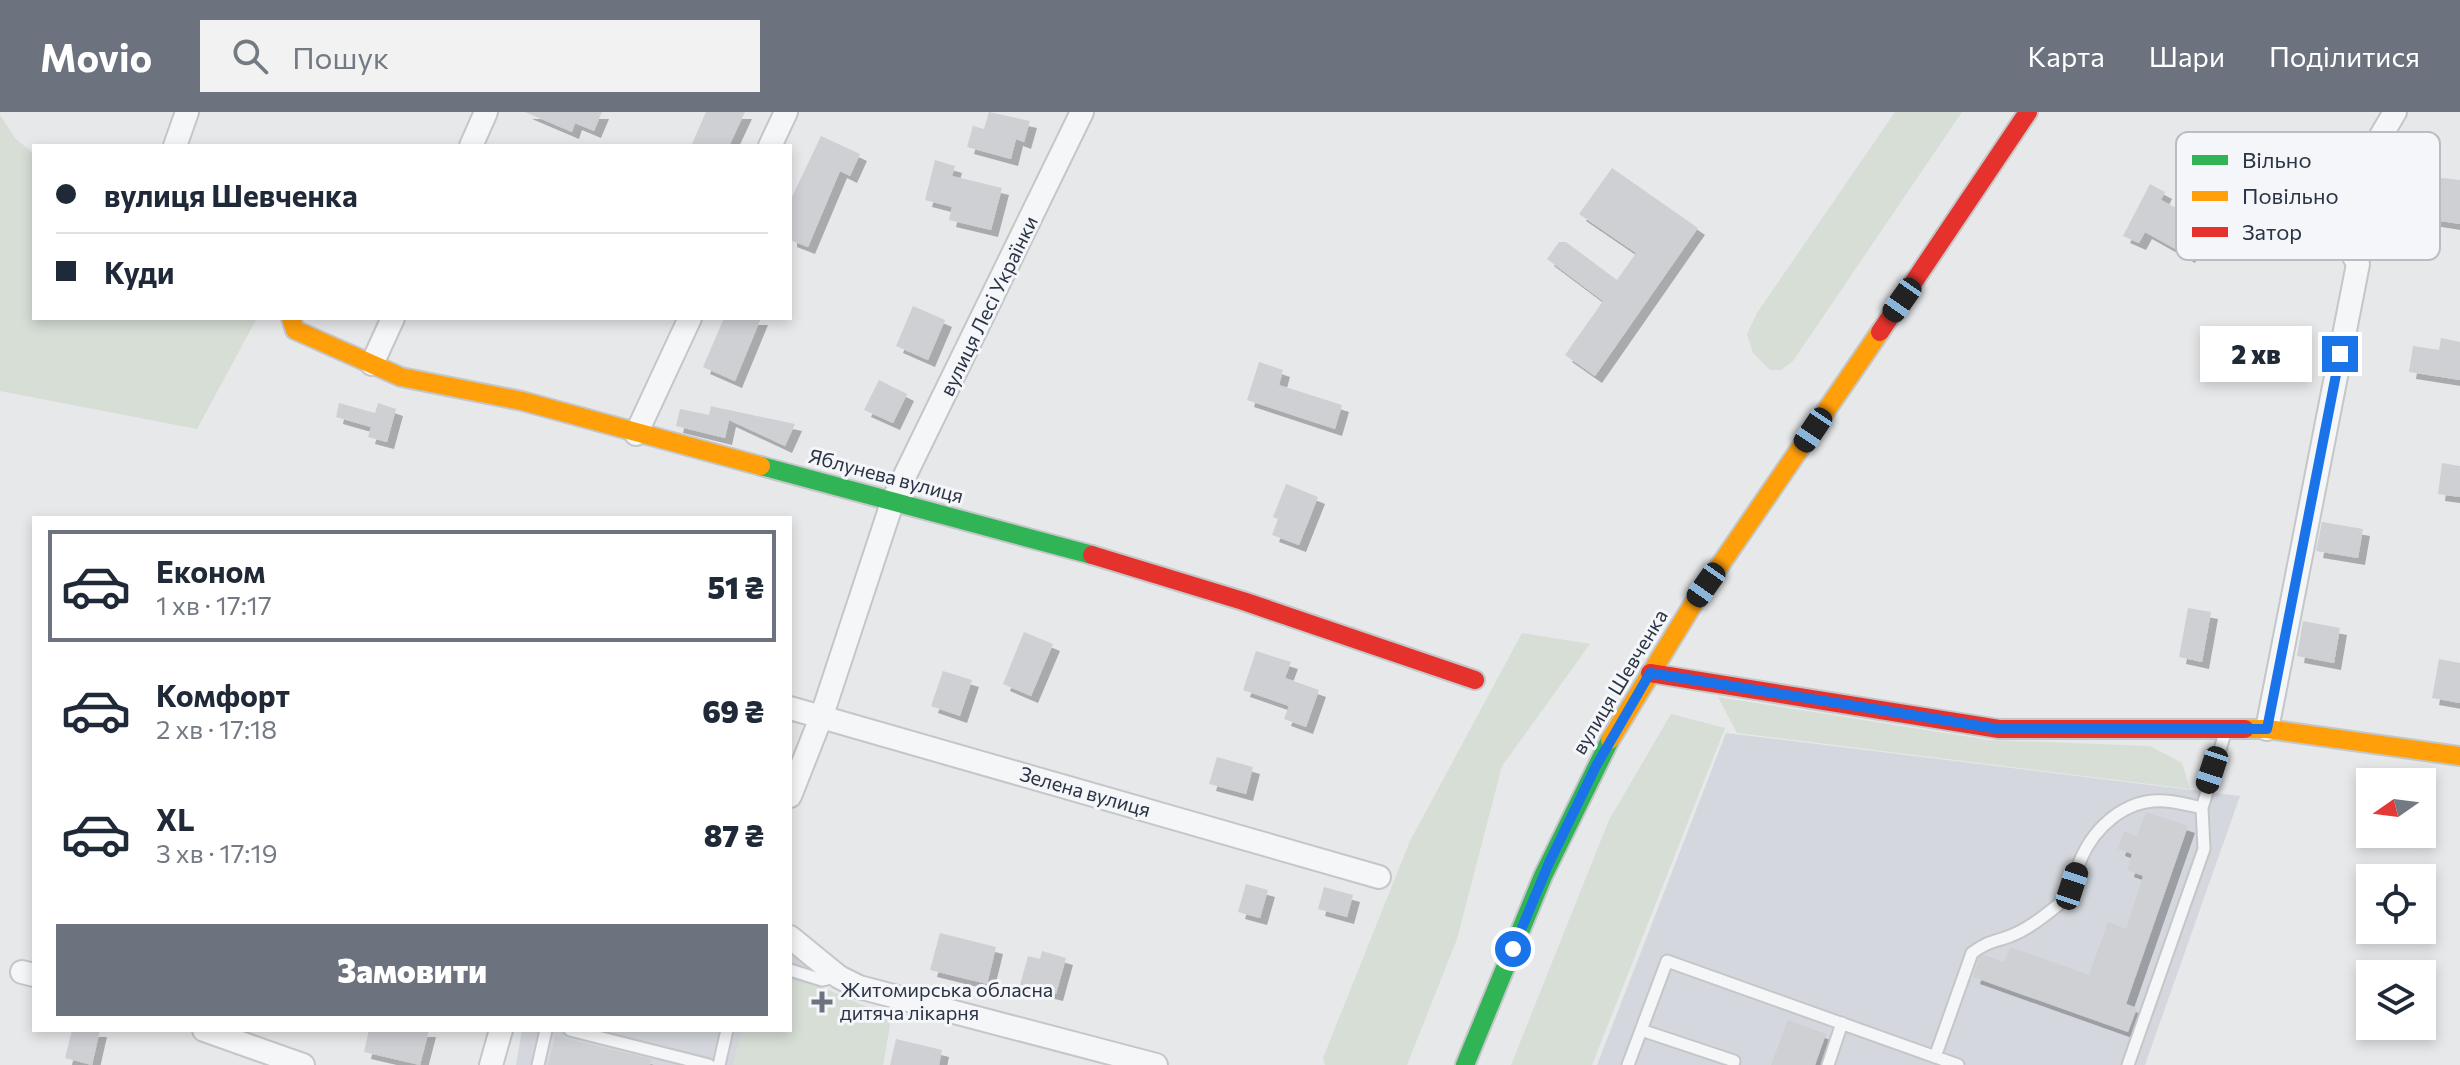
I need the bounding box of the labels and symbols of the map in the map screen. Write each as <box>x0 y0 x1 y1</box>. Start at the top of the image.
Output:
legend <box>2176 132 2440 260</box>
text: Вільно <box>2242 146 2312 173</box>
text: Повільно <box>2242 182 2339 209</box>
street label: вулиця Лесі Українки <box>934 212 1042 400</box>
text: Затор <box>2242 218 2302 245</box>
car <box>1878 273 1926 327</box>
callout: 2 хв <box>2200 326 2312 382</box>
route end <box>2322 336 2358 372</box>
car <box>1790 403 1836 457</box>
street label: Яблунева вулиця <box>806 443 966 507</box>
car <box>1682 558 1730 612</box>
street label: вулиця Шевченка <box>1566 605 1672 758</box>
car <box>2193 743 2231 797</box>
street label: Зелена вулиця <box>1017 761 1154 821</box>
north arrow <box>2356 768 2436 848</box>
car <box>2053 859 2091 913</box>
route start <box>1495 931 1531 967</box>
place label: Житомирська обласна дитяча лікарня <box>840 977 1053 1024</box>
marker: Житомирська обласна дитяча лікарня <box>811 991 833 1013</box>

